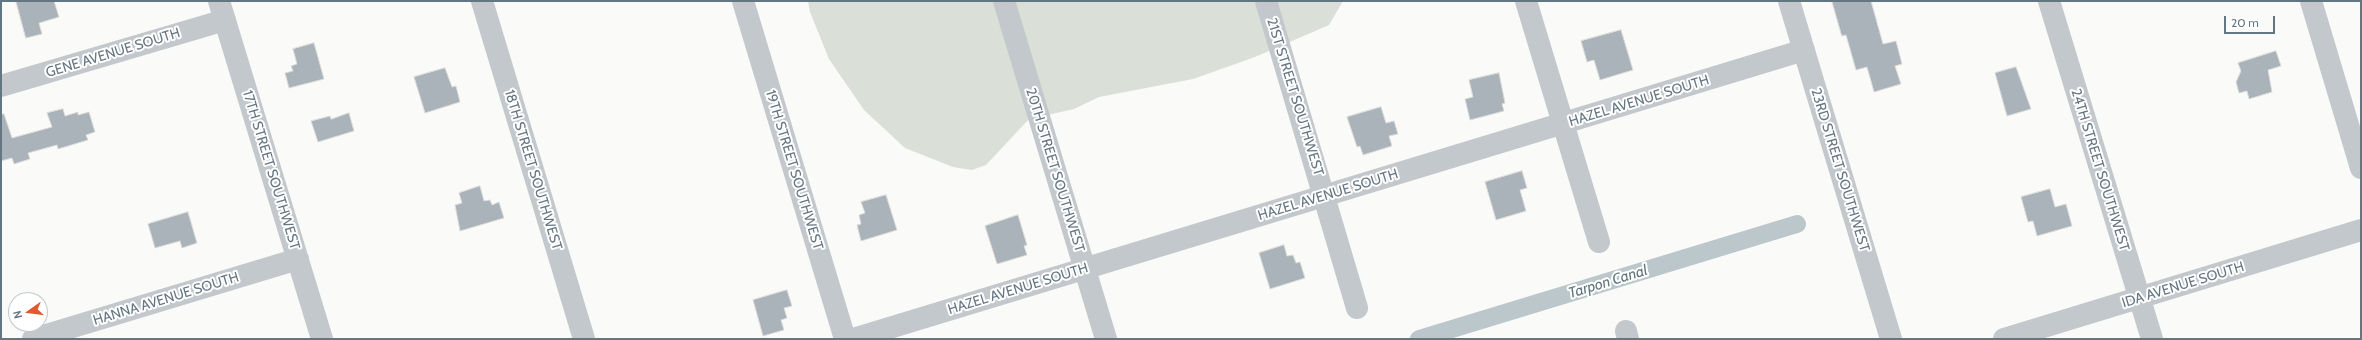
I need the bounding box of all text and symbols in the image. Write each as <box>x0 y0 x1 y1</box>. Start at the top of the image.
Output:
scale bar <box>2226 8 2277 34</box>
text: 20 m <box>2231 15 2259 30</box>
street label: 21ST STREET SOUTHWEST <box>1263 16 1327 178</box>
street label: GENE AVENUE SOUTH <box>44 25 182 81</box>
street label: HAZEL AVENUE SOUTH <box>1567 72 1711 130</box>
street label: 20TH STREET SOUTHWEST <box>1022 86 1088 254</box>
street label: 23RD STREET SOUTHWEST <box>1807 86 1873 254</box>
street label: 24TH STREET SOUTHWEST <box>2067 87 2133 253</box>
street label: 17TH STREET SOUTHWEST <box>239 88 303 252</box>
street label: 18TH STREET SOUTHWEST <box>501 88 565 252</box>
street label: 19TH STREET SOUTHWEST <box>762 88 826 252</box>
street label: HAZEL AVENUE SOUTH <box>1256 166 1400 224</box>
street label: IDA AVENUE SOUTH <box>2120 258 2246 312</box>
street label: HAZEL AVENUE SOUTH <box>946 260 1090 318</box>
water label: Tarpon Canal <box>1566 261 1650 303</box>
street label: HANNA AVENUE SOUTH <box>91 269 241 329</box>
north arrow <box>8 292 48 332</box>
text: N <box>10 309 25 320</box>

